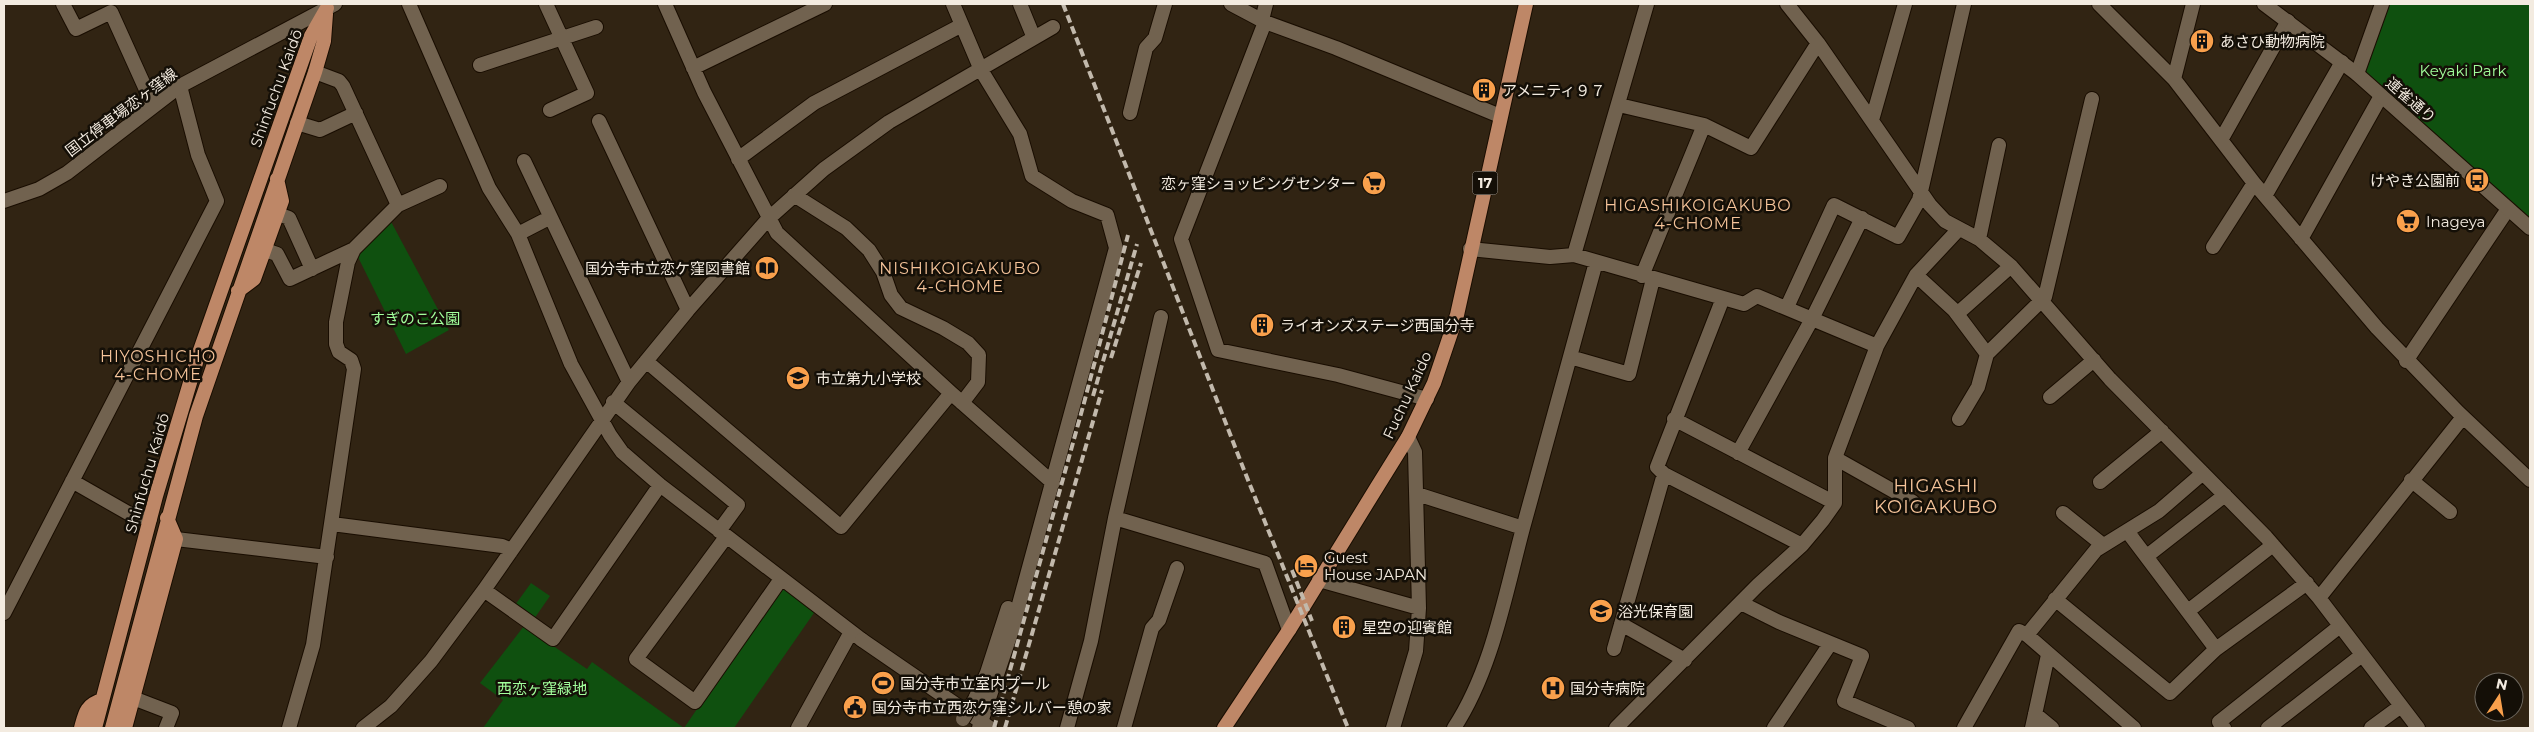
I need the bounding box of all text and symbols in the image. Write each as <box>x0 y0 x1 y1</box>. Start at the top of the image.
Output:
street label: Shinfuchu Kaidō <box>246 26 306 150</box>
building icon: あさひ動物病院 <box>2189 28 2215 54</box>
place label: あさひ動物病院 <box>2220 32 2325 51</box>
park label: Keyaki Park <box>2419 61 2507 80</box>
street label: 国立停車場恋ヶ窪線 <box>61 64 181 160</box>
street label: 連雀通り <box>2382 73 2440 127</box>
building icon: アメニティ９７ <box>1471 77 1497 103</box>
place label: アメニティ９７ <box>1502 81 1605 100</box>
bus stop icon: けやき公園前 <box>2464 167 2490 193</box>
supermarket icon: 恋ヶ窪ショッピングセンター <box>1361 170 1387 196</box>
place label: けやき公園前 <box>2370 171 2460 190</box>
road number: 17 <box>1472 172 1498 194</box>
place label: 恋ヶ窪ショッピングセンター <box>1161 174 1356 193</box>
district label: HIGASHIKOIGAKUBO 4-CHOME <box>1604 196 1792 233</box>
supermarket icon: Inageya <box>2395 208 2421 234</box>
place label: Inageya <box>2426 212 2485 231</box>
library icon: 国分寺市立恋ケ窪図書館 <box>754 255 780 281</box>
place label: 国分寺市立恋ケ窪図書館 <box>585 259 750 278</box>
district label: NISHIKOIGAKUBO 4-CHOME <box>879 259 1041 296</box>
park label: すぎのこ公園 <box>370 309 460 328</box>
building icon: ライオンズステージ西国分寺 <box>1249 312 1275 338</box>
place label: ライオンズステージ西国分寺 <box>1280 316 1474 335</box>
district label: HIYOSHICHO 4-CHOME <box>100 347 216 384</box>
street label: Fuchu Kaido <box>1378 348 1436 442</box>
school or university icon: 市立第九小学校 <box>785 365 811 391</box>
place label: 市立第九小学校 <box>816 369 921 388</box>
street label: Shinfuchu Kaidō <box>121 411 173 535</box>
district label: HIGASHI KOIGAKUBO <box>1874 475 1998 518</box>
place label: Guest House JAPAN <box>1324 548 1427 584</box>
hotel icon: Guest House JAPAN <box>1293 553 1319 579</box>
school or university icon: 浴光保育園 <box>1588 598 1614 624</box>
place label: 浴光保育園 <box>1618 602 1693 621</box>
building icon: 星空の迎賓館 <box>1331 614 1357 640</box>
place label: 星空の迎賓館 <box>1362 618 1452 637</box>
sports icon: 国分寺市立室内プール <box>870 670 896 696</box>
north arrow <box>2474 672 2524 722</box>
place label: 国分寺市立室内プール <box>900 674 1050 693</box>
text: N <box>2494 674 2509 694</box>
hospital icon: 国分寺病院 <box>1540 675 1566 701</box>
park label: 西恋ヶ窪緑地 <box>497 679 587 698</box>
place label: 国分寺病院 <box>1570 679 1645 698</box>
public building icon: 国分寺市立西恋ケ窪シルバー憩の家 <box>842 694 868 720</box>
place label: 国分寺市立西恋ケ窪シルバー憩の家 <box>872 698 1112 717</box>

